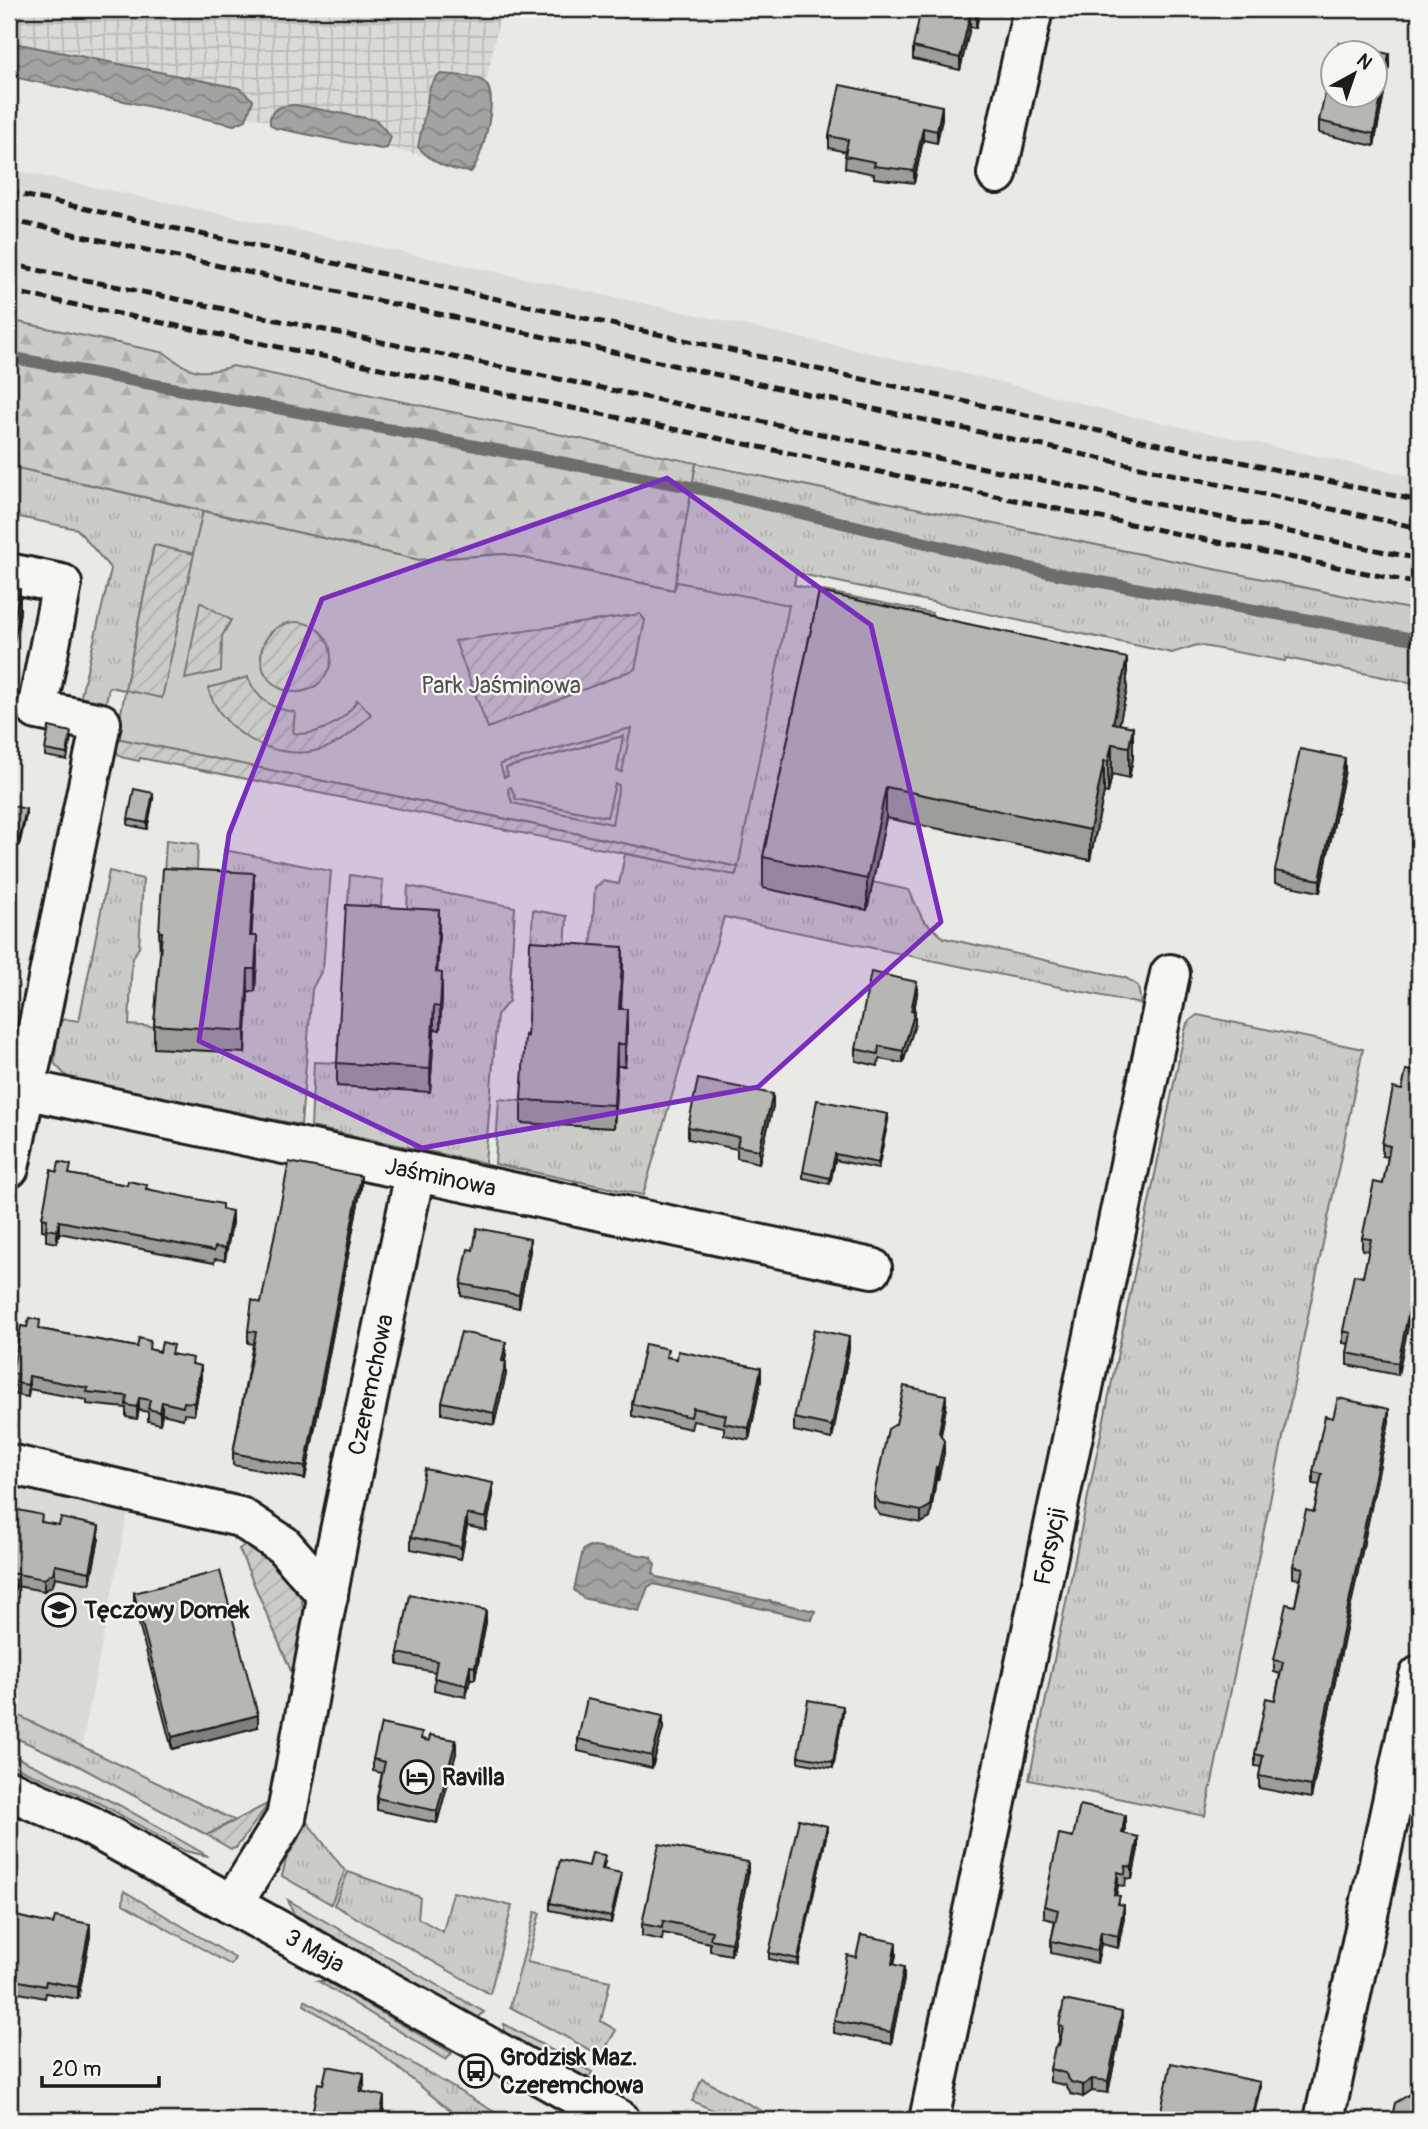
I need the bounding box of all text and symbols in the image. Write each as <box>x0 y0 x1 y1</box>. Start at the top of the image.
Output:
north arrow <box>1320 38 1390 108</box>
text: N <box>1352 48 1377 75</box>
park label: Park Jaśminowa <box>421 671 581 700</box>
street label: Jaśminowa <box>382 1152 499 1203</box>
street label: Czeremchowa <box>342 1311 400 1458</box>
street label: Forsycji <box>1028 1506 1072 1588</box>
school or university icon: Tęczowy Domek <box>40 1591 78 1629</box>
place label: Tęczowy Domek <box>83 1596 250 1625</box>
hotel icon: Ravilla <box>398 1758 436 1796</box>
place label: Ravilla <box>442 1763 505 1792</box>
street label: 3 Maja <box>280 1923 350 1979</box>
place label: Grodzisk Maz. Czeremchowa <box>500 2043 644 2100</box>
scale bar <box>42 2045 159 2089</box>
bus stop icon: Grodzisk Maz. Czeremchowa <box>457 2052 495 2090</box>
text: 20 m <box>52 2056 101 2083</box>

